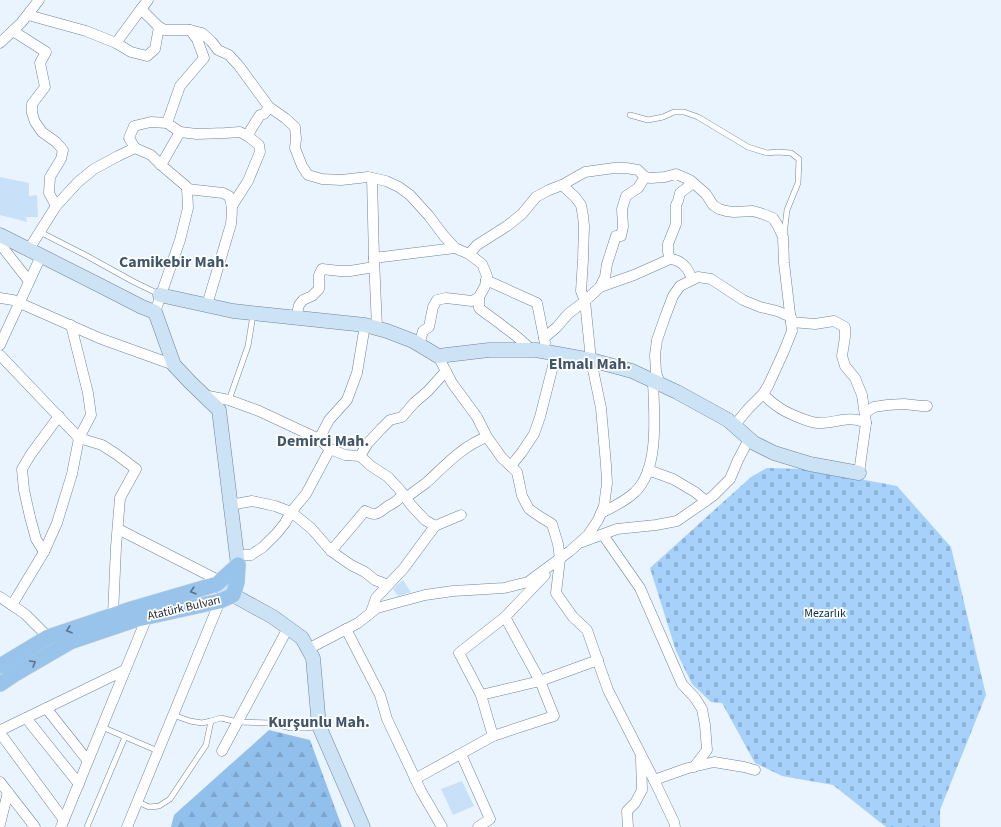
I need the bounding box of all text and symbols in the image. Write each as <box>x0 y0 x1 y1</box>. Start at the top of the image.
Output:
district label: Camikebir Mah. <box>119 251 229 273</box>
district label: Elmalı Mah. <box>549 353 631 375</box>
district label: Demirci Mah. <box>277 430 369 452</box>
one-way arrow <box>190 586 197 595</box>
street label: Atatürk Bulvarı <box>146 591 222 625</box>
park label: Mezarlık <box>804 605 846 622</box>
one-way arrow <box>66 625 73 634</box>
one-way arrow <box>29 661 36 668</box>
district label: Kurşunlu Mah. <box>268 711 370 733</box>

